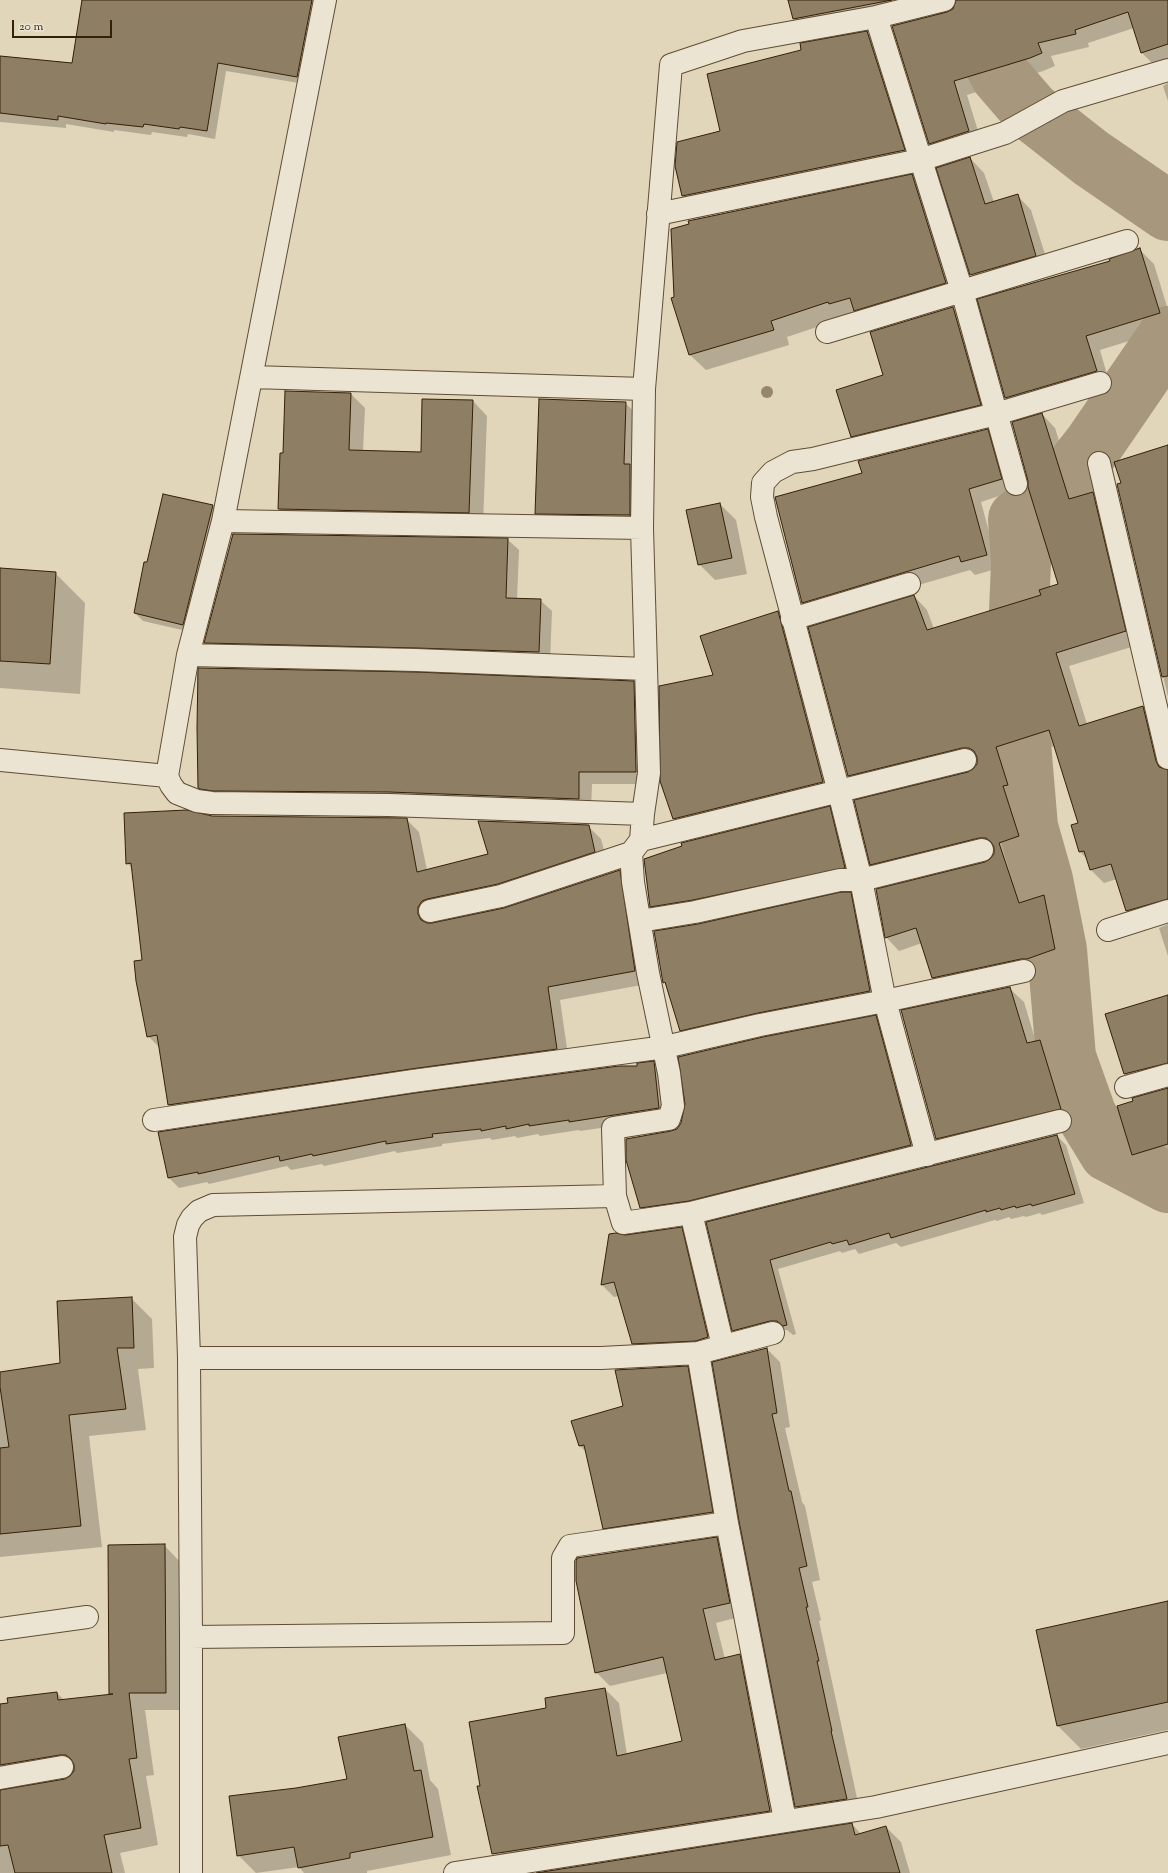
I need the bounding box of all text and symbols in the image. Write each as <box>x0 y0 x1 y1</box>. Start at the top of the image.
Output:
scale bar <box>14 12 114 38</box>
text: 20 m <box>19 18 43 36</box>

